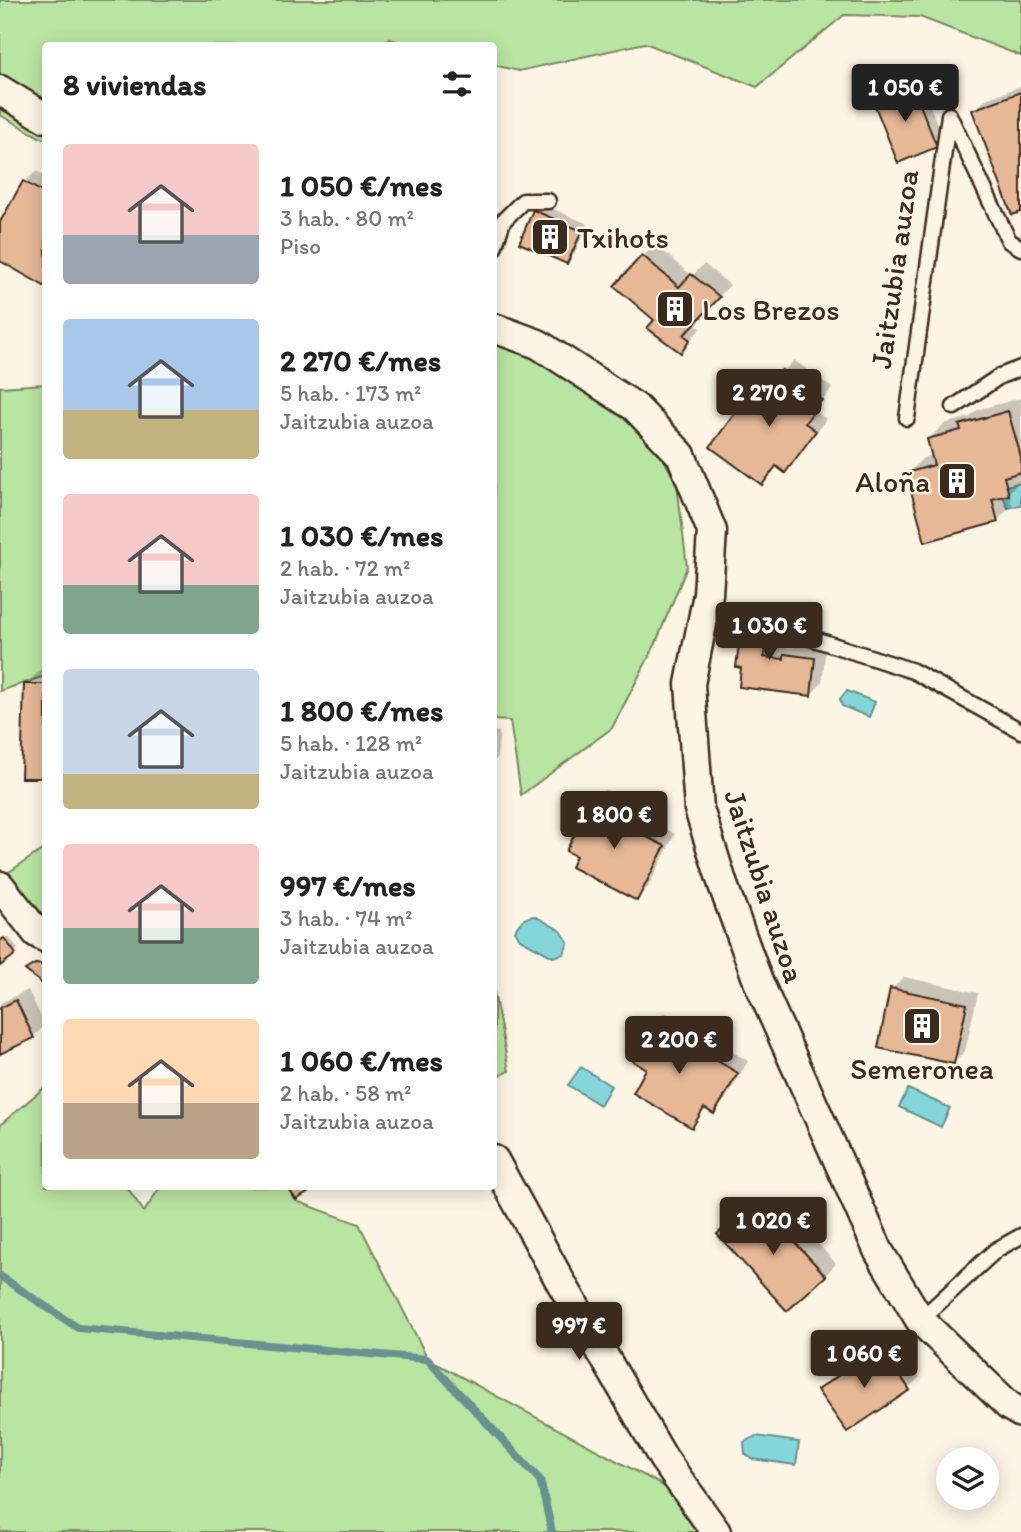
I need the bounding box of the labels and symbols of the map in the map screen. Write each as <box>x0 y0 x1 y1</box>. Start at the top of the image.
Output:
pin: 1 050 € <box>840 64 970 124</box>
street label: Jaitzubia auzoa <box>862 167 926 371</box>
building icon: Txihots <box>529 216 571 258</box>
place label: Txihots <box>577 219 669 256</box>
building icon: Los Brezos <box>654 288 696 330</box>
place label: Los Brezos <box>702 291 840 328</box>
pin: 2 270 € <box>704 370 834 429</box>
building icon: Aloña <box>936 460 978 502</box>
place label: Aloña <box>855 463 930 500</box>
pin: 1 030 € <box>704 602 834 662</box>
street label: Jaitzubia auzoa <box>716 785 814 988</box>
pin: 1 800 € <box>549 792 679 851</box>
building icon: Semeronea <box>901 1005 943 1047</box>
pin: 2 200 € <box>614 1016 744 1076</box>
place label: Semeronea <box>850 1050 994 1087</box>
pin: 1 020 € <box>708 1198 838 1257</box>
pin: 997 € <box>530 1302 628 1362</box>
pin: 1 060 € <box>799 1330 929 1390</box>

